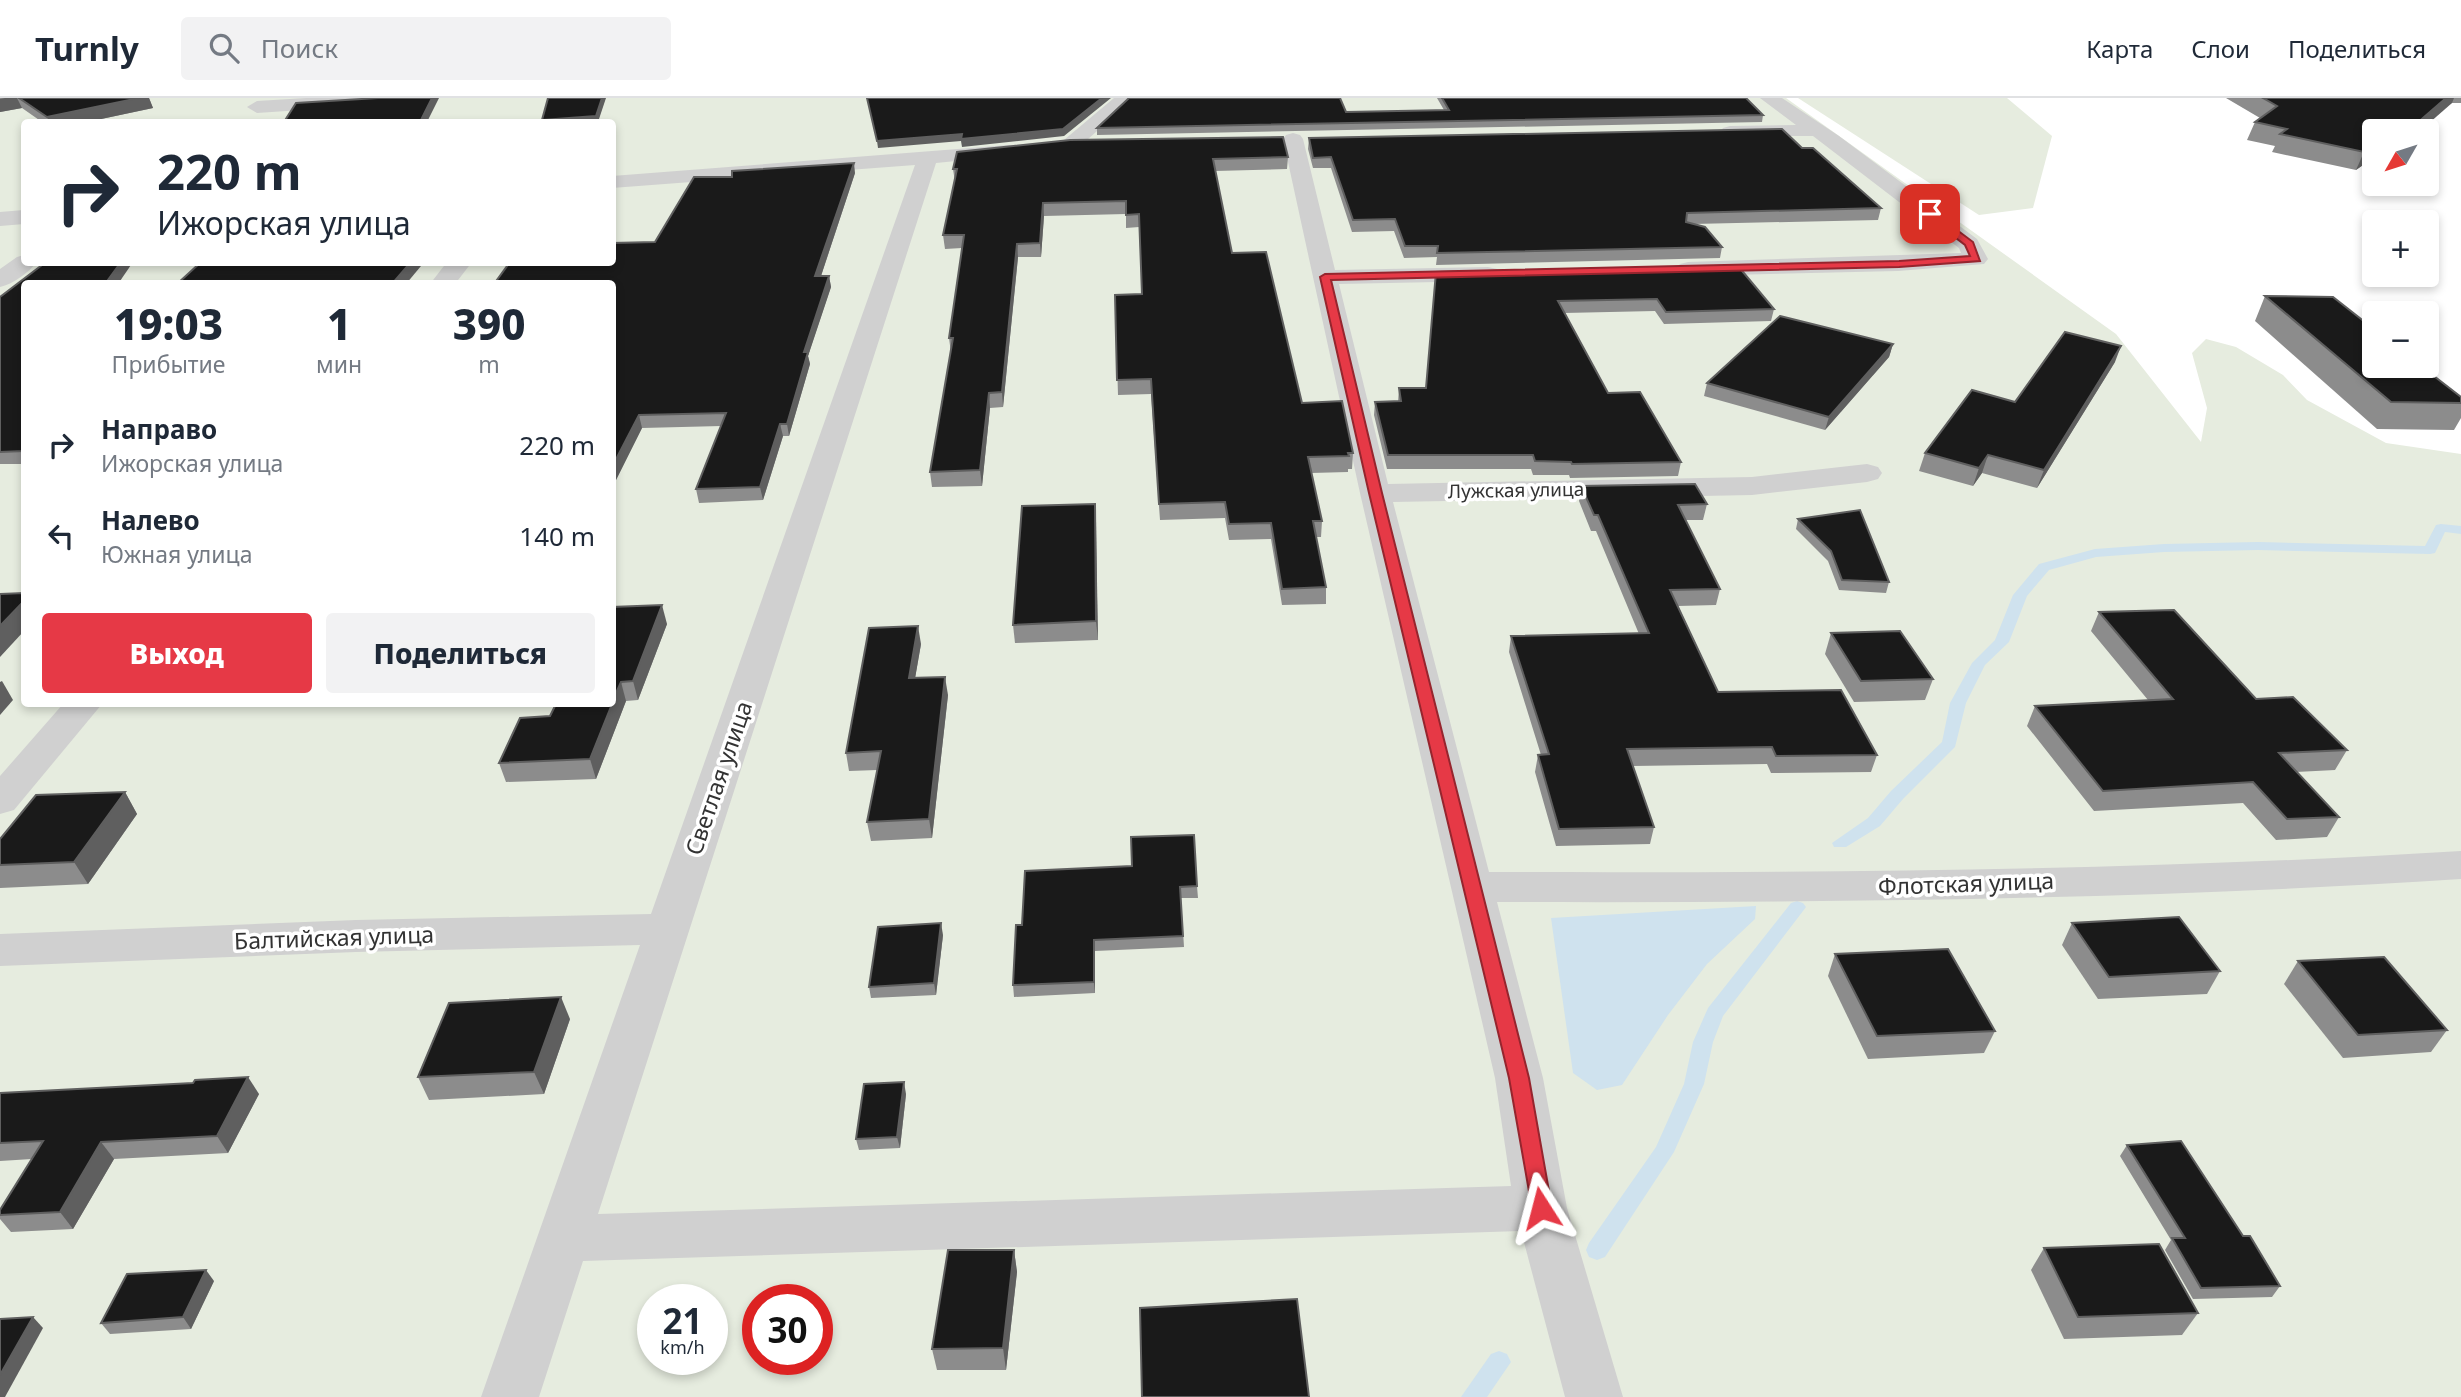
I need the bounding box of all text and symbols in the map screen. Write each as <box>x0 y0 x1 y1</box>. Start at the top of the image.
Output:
search box <box>181 17 671 80</box>
text: Turnly <box>35 26 139 71</box>
icon: search <box>205 29 243 67</box>
text: Поиск <box>261 30 338 66</box>
text: Карта <box>2086 32 2153 65</box>
text: Слои <box>2191 32 2250 65</box>
text: Поделиться <box>2288 32 2426 65</box>
north arrow <box>2362 119 2440 196</box>
map controls <box>2362 119 2439 378</box>
text: 220 m <box>157 138 302 204</box>
icon: right <box>42 147 133 238</box>
pin <box>1900 184 1960 244</box>
icon: arrive <box>1911 195 1949 233</box>
text: Ижорская улица <box>157 201 411 244</box>
button: + <box>2362 210 2439 287</box>
text: 19:03 <box>114 295 223 352</box>
text: 1 <box>327 295 351 352</box>
text: 390 <box>453 295 525 352</box>
button: − <box>2362 301 2439 378</box>
text: Прибытие <box>112 348 226 380</box>
text: мин <box>316 348 362 380</box>
text: m <box>478 348 500 380</box>
text: Направо <box>101 411 217 447</box>
icon: right <box>42 426 80 464</box>
text: 220 m <box>519 427 595 463</box>
text: Ижорская улица <box>101 447 283 479</box>
street label: Лужская улица <box>1448 476 1584 504</box>
text: Налево <box>101 502 200 538</box>
icon: left <box>42 517 80 555</box>
text: 140 m <box>519 518 595 554</box>
text: Южная улица <box>101 538 252 570</box>
button: Выход <box>42 613 312 693</box>
button: Поделиться <box>326 613 595 693</box>
street label: Светлая улица <box>677 696 759 859</box>
street label: Флотская улица <box>1877 864 2055 902</box>
street label: Балтийская улица <box>233 918 434 956</box>
position arrow <box>1504 1171 1578 1245</box>
speed limit sign: 30 <box>742 1284 833 1375</box>
text: 21 <box>662 1297 703 1344</box>
text: km/h <box>660 1335 705 1359</box>

